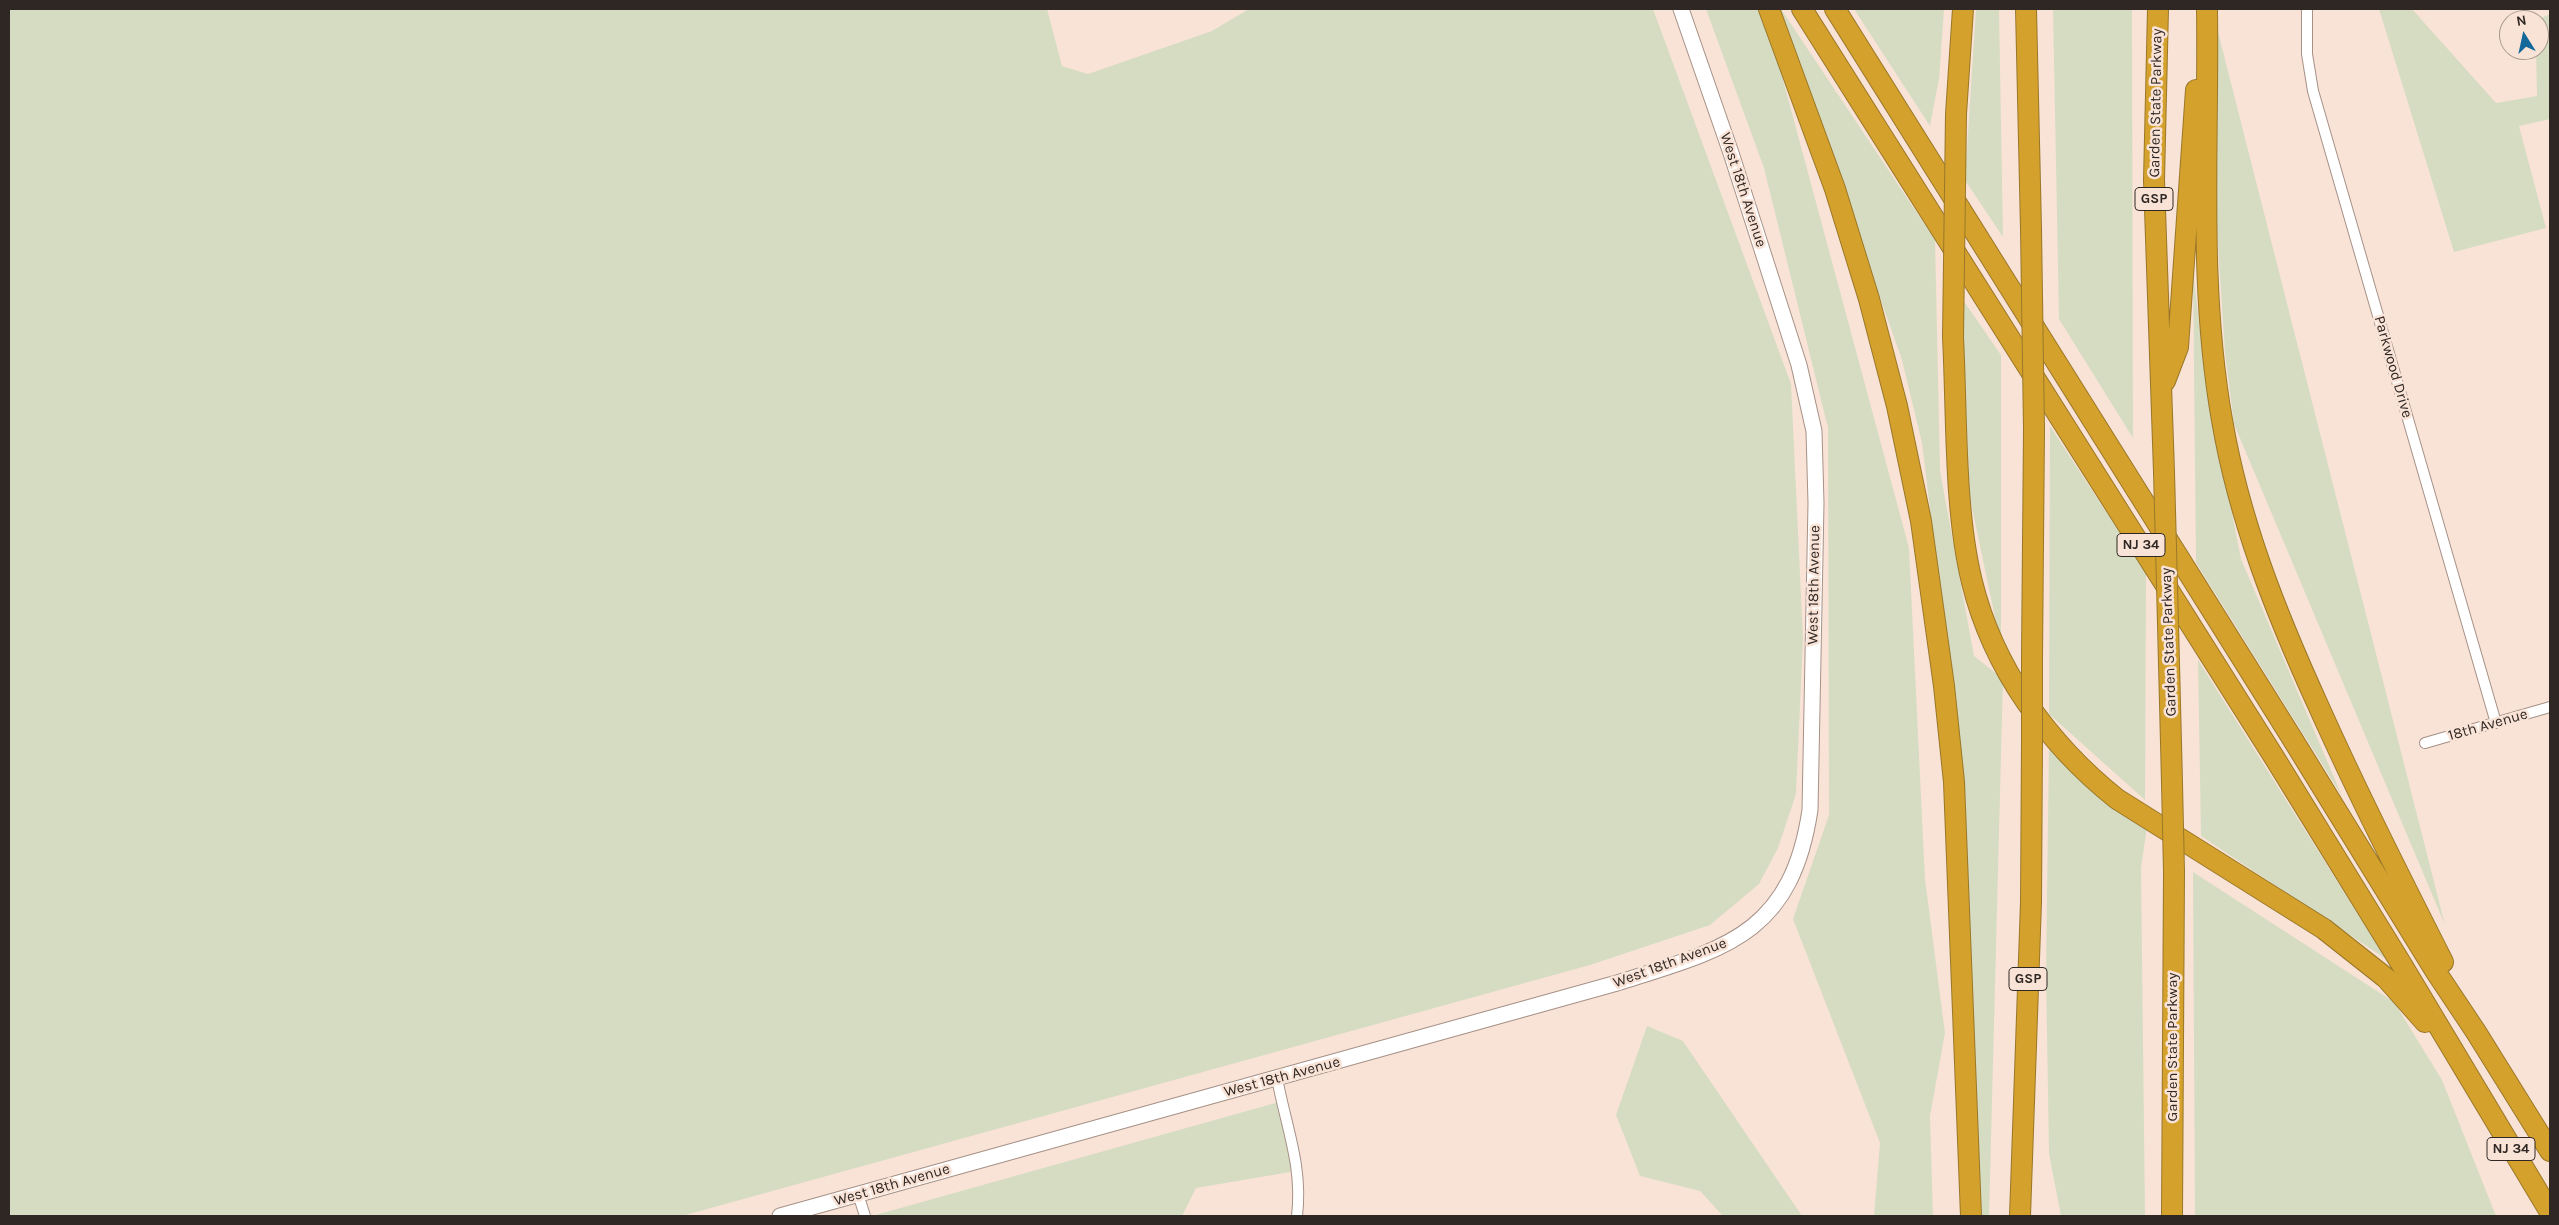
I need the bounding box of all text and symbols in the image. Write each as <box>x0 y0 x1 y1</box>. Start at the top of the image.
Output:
north arrow <box>2499 10 2549 60</box>
text: N <box>2515 11 2528 30</box>
street label: Garden State Parkway <box>2146 28 2166 178</box>
street label: West 18th Avenue <box>1716 130 1770 250</box>
road number: GSP <box>2135 188 2173 210</box>
street label: Parkwood Drive <box>2370 314 2416 420</box>
street label: West 18th Avenue <box>1804 525 1824 645</box>
road number: NJ 34 <box>2117 534 2165 556</box>
street label: Garden State Parkway <box>2157 567 2181 717</box>
street label: 18th Avenue <box>2446 705 2530 745</box>
street label: West 18th Avenue <box>1611 934 1729 992</box>
road number: GSP <box>2009 968 2047 991</box>
street label: Garden State Parkway <box>2164 973 2182 1121</box>
street label: West 18th Avenue <box>1222 1053 1342 1101</box>
road number: NJ 34 <box>2487 1138 2535 1160</box>
street label: West 18th Avenue <box>832 1160 952 1210</box>

